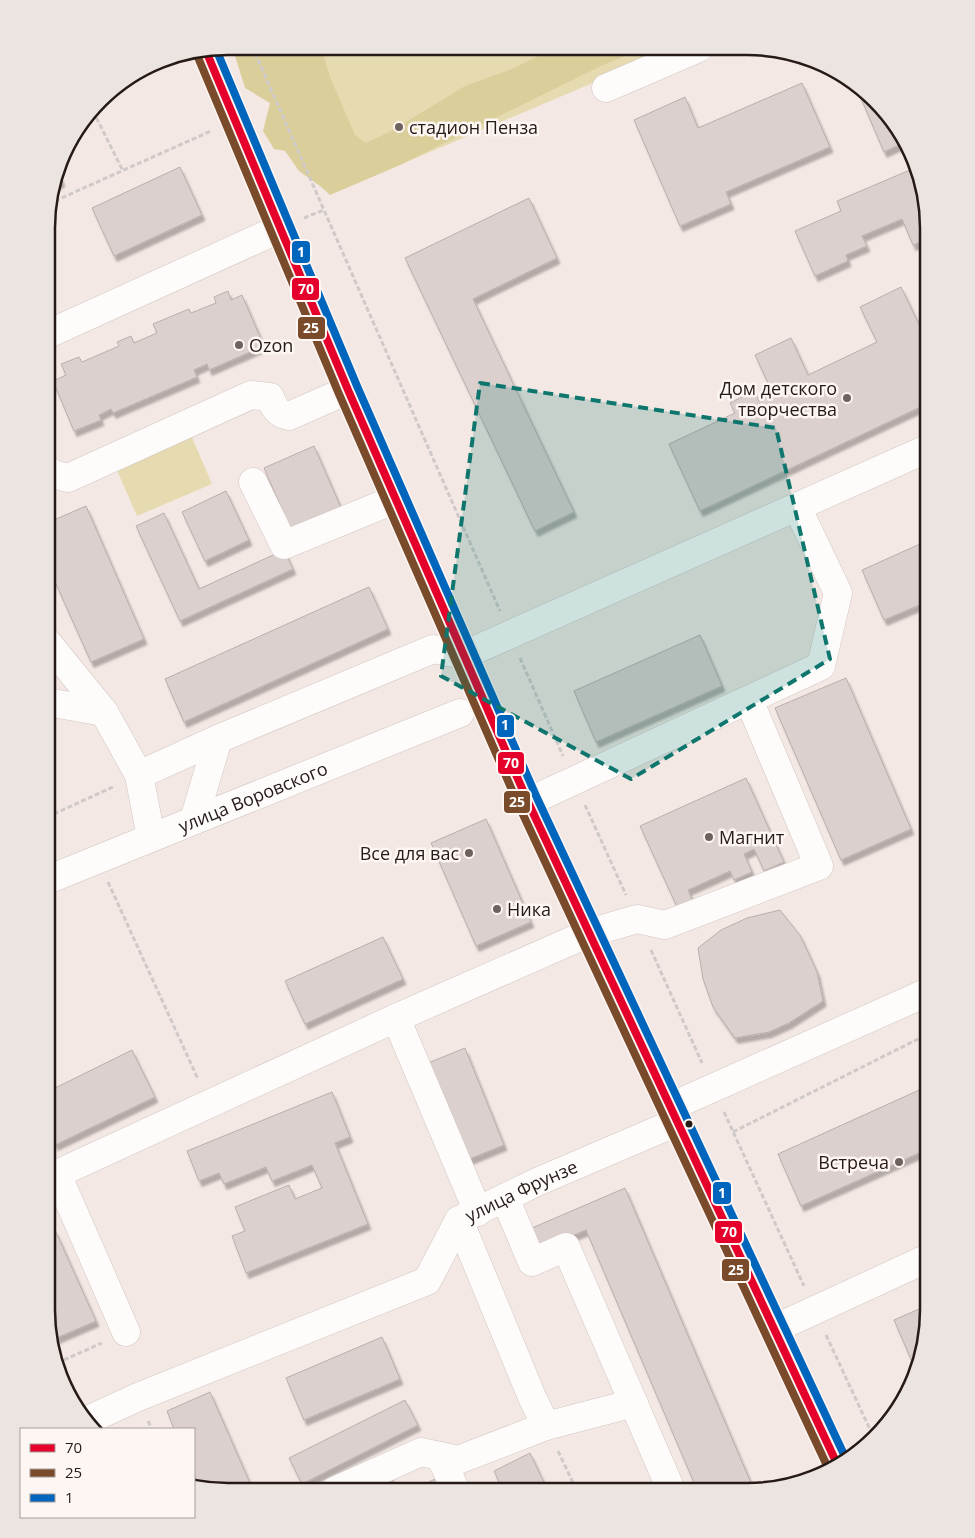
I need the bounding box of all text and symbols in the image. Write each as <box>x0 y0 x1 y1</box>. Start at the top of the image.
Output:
place label: стадион Пенза <box>409 115 538 139</box>
marker: стадион Пенза <box>393 121 405 133</box>
line badge: 1 <box>291 240 311 264</box>
text: 1 <box>297 242 305 261</box>
line badge: 70 <box>291 277 320 301</box>
text: 70 <box>298 279 314 298</box>
line badge: 25 <box>297 316 326 340</box>
text: 25 <box>303 318 319 337</box>
place label: Ozon <box>249 333 293 357</box>
marker: Ozon <box>233 339 245 351</box>
place label: Дом детского творчества <box>720 376 837 421</box>
marker: Дом детского творчества <box>841 392 853 404</box>
line badge: 1 <box>496 714 515 738</box>
text: 1 <box>501 715 509 734</box>
line badge: 70 <box>497 751 525 775</box>
text: 70 <box>503 753 519 772</box>
street label: улица Воровского <box>175 756 331 838</box>
line badge: 25 <box>503 790 531 814</box>
text: 25 <box>509 792 525 811</box>
place label: Магнит <box>719 825 785 849</box>
marker: Магнит <box>703 831 715 843</box>
place label: Все для вас <box>360 841 459 865</box>
marker: Все для вас <box>463 847 475 859</box>
place label: Ника <box>507 897 551 921</box>
marker: Ника <box>491 903 503 915</box>
unlabelled marker <box>684 1119 694 1129</box>
place label: Встреча <box>818 1150 889 1174</box>
street label: улица Фрунзе <box>461 1154 581 1227</box>
marker: Встреча <box>893 1156 905 1168</box>
line badge: 1 <box>712 1181 732 1205</box>
text: 1 <box>718 1183 726 1202</box>
line badge: 70 <box>714 1220 743 1244</box>
text: 70 <box>721 1222 737 1241</box>
line badge: 25 <box>721 1258 750 1282</box>
text: 25 <box>728 1260 744 1279</box>
legend <box>20 1428 195 1518</box>
text: 70 <box>65 1437 82 1457</box>
text: 25 <box>65 1462 82 1482</box>
text: 1 <box>65 1487 74 1507</box>

